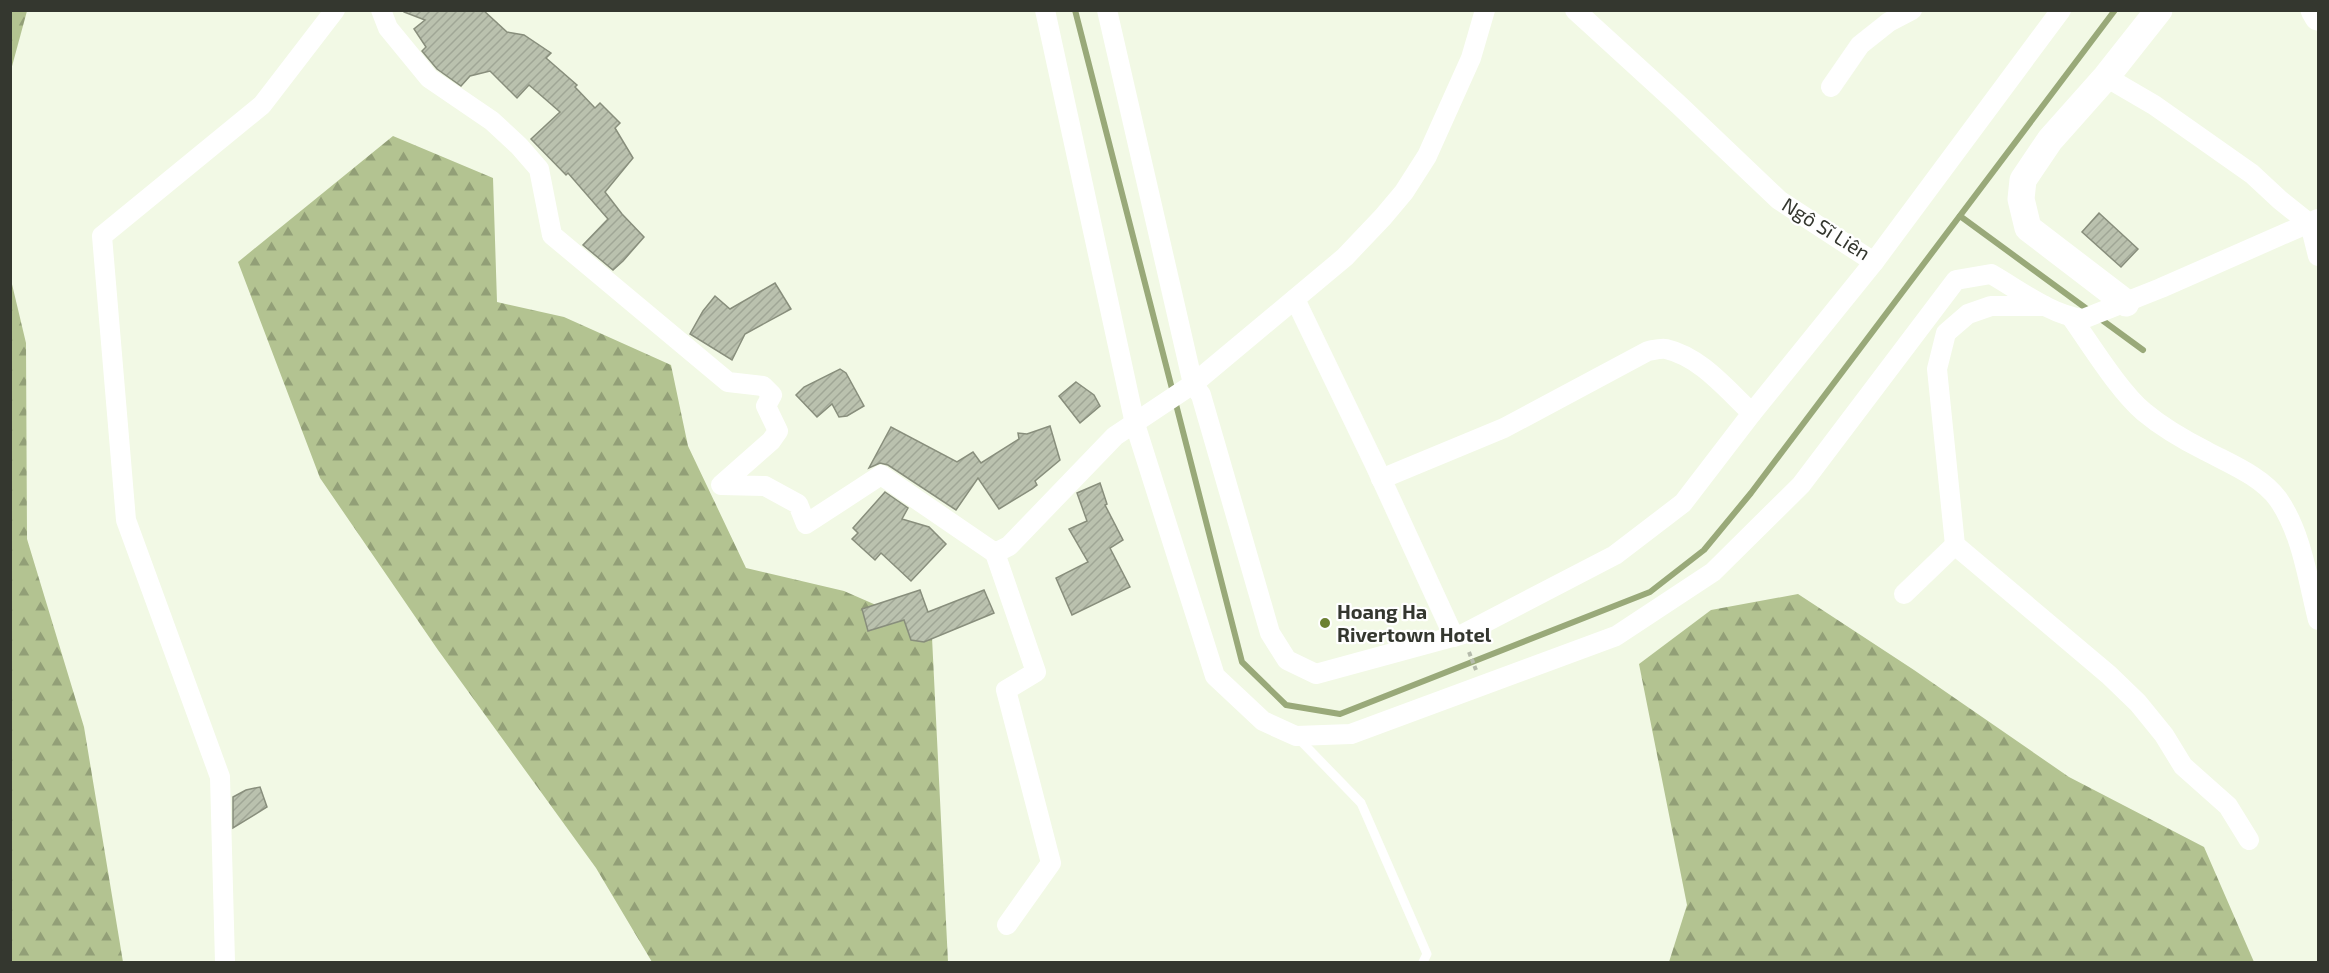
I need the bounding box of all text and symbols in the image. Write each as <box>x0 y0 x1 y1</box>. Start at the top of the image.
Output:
street label: Ngô Sĩ Liên <box>1778 192 1875 265</box>
place label: Hoang Ha Rivertown Hotel <box>1337 599 1492 646</box>
marker: Hoang Ha Rivertown Hotel <box>1318 616 1332 630</box>

